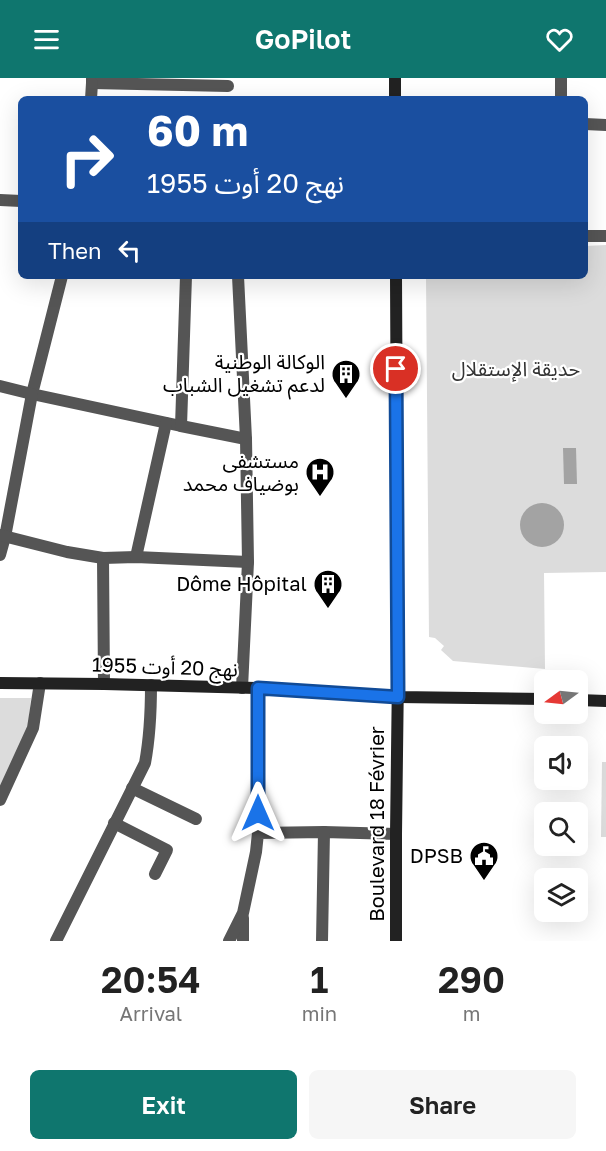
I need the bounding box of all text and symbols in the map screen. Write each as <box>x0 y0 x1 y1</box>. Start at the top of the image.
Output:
icon: menu <box>30 23 63 56</box>
text: GoPilot <box>255 23 351 55</box>
icon: heart <box>543 23 576 56</box>
text: 60 m <box>147 105 248 155</box>
icon: right <box>48 120 126 198</box>
text: نهج 20 أوت 1955 <box>147 167 344 199</box>
icon: left <box>113 234 146 267</box>
text: Then <box>48 237 101 264</box>
pin <box>370 343 421 394</box>
place label: الوكالة الوطنية لدعم تشغيل الشباب <box>163 349 325 400</box>
icon: arrive <box>379 352 412 385</box>
park label: حديقة الإستقلال <box>452 356 580 382</box>
building icon: الوكالة الوطنية لدعم تشغيل الشباب <box>330 358 362 400</box>
place label: مستشفى بوضياف محمد <box>183 448 299 496</box>
hospital icon: مستشفى بوضياف محمد <box>304 456 336 498</box>
building icon: Dôme Hôpital <box>312 568 344 610</box>
place label: Dôme Hôpital <box>176 571 307 595</box>
street label: نهج 20 أوت 1955 <box>92 651 238 685</box>
north arrow <box>534 670 588 724</box>
map controls <box>534 670 588 922</box>
street label: Boulevard 18 Février <box>364 726 388 922</box>
button: sound <box>534 736 588 790</box>
position arrow <box>226 781 290 845</box>
button: search <box>534 802 588 856</box>
public building icon: DPSB <box>468 840 500 882</box>
place label: DPSB <box>410 843 463 867</box>
button: layers <box>534 868 588 922</box>
text: 20:54 <box>101 958 201 1001</box>
text: 1 <box>310 958 328 1001</box>
text: 290 <box>438 958 505 1001</box>
text: Arrival <box>120 1001 182 1025</box>
text: min <box>302 1001 337 1025</box>
text: m <box>463 1001 480 1025</box>
button: Exit <box>30 1070 297 1139</box>
button: Share <box>309 1070 576 1139</box>

